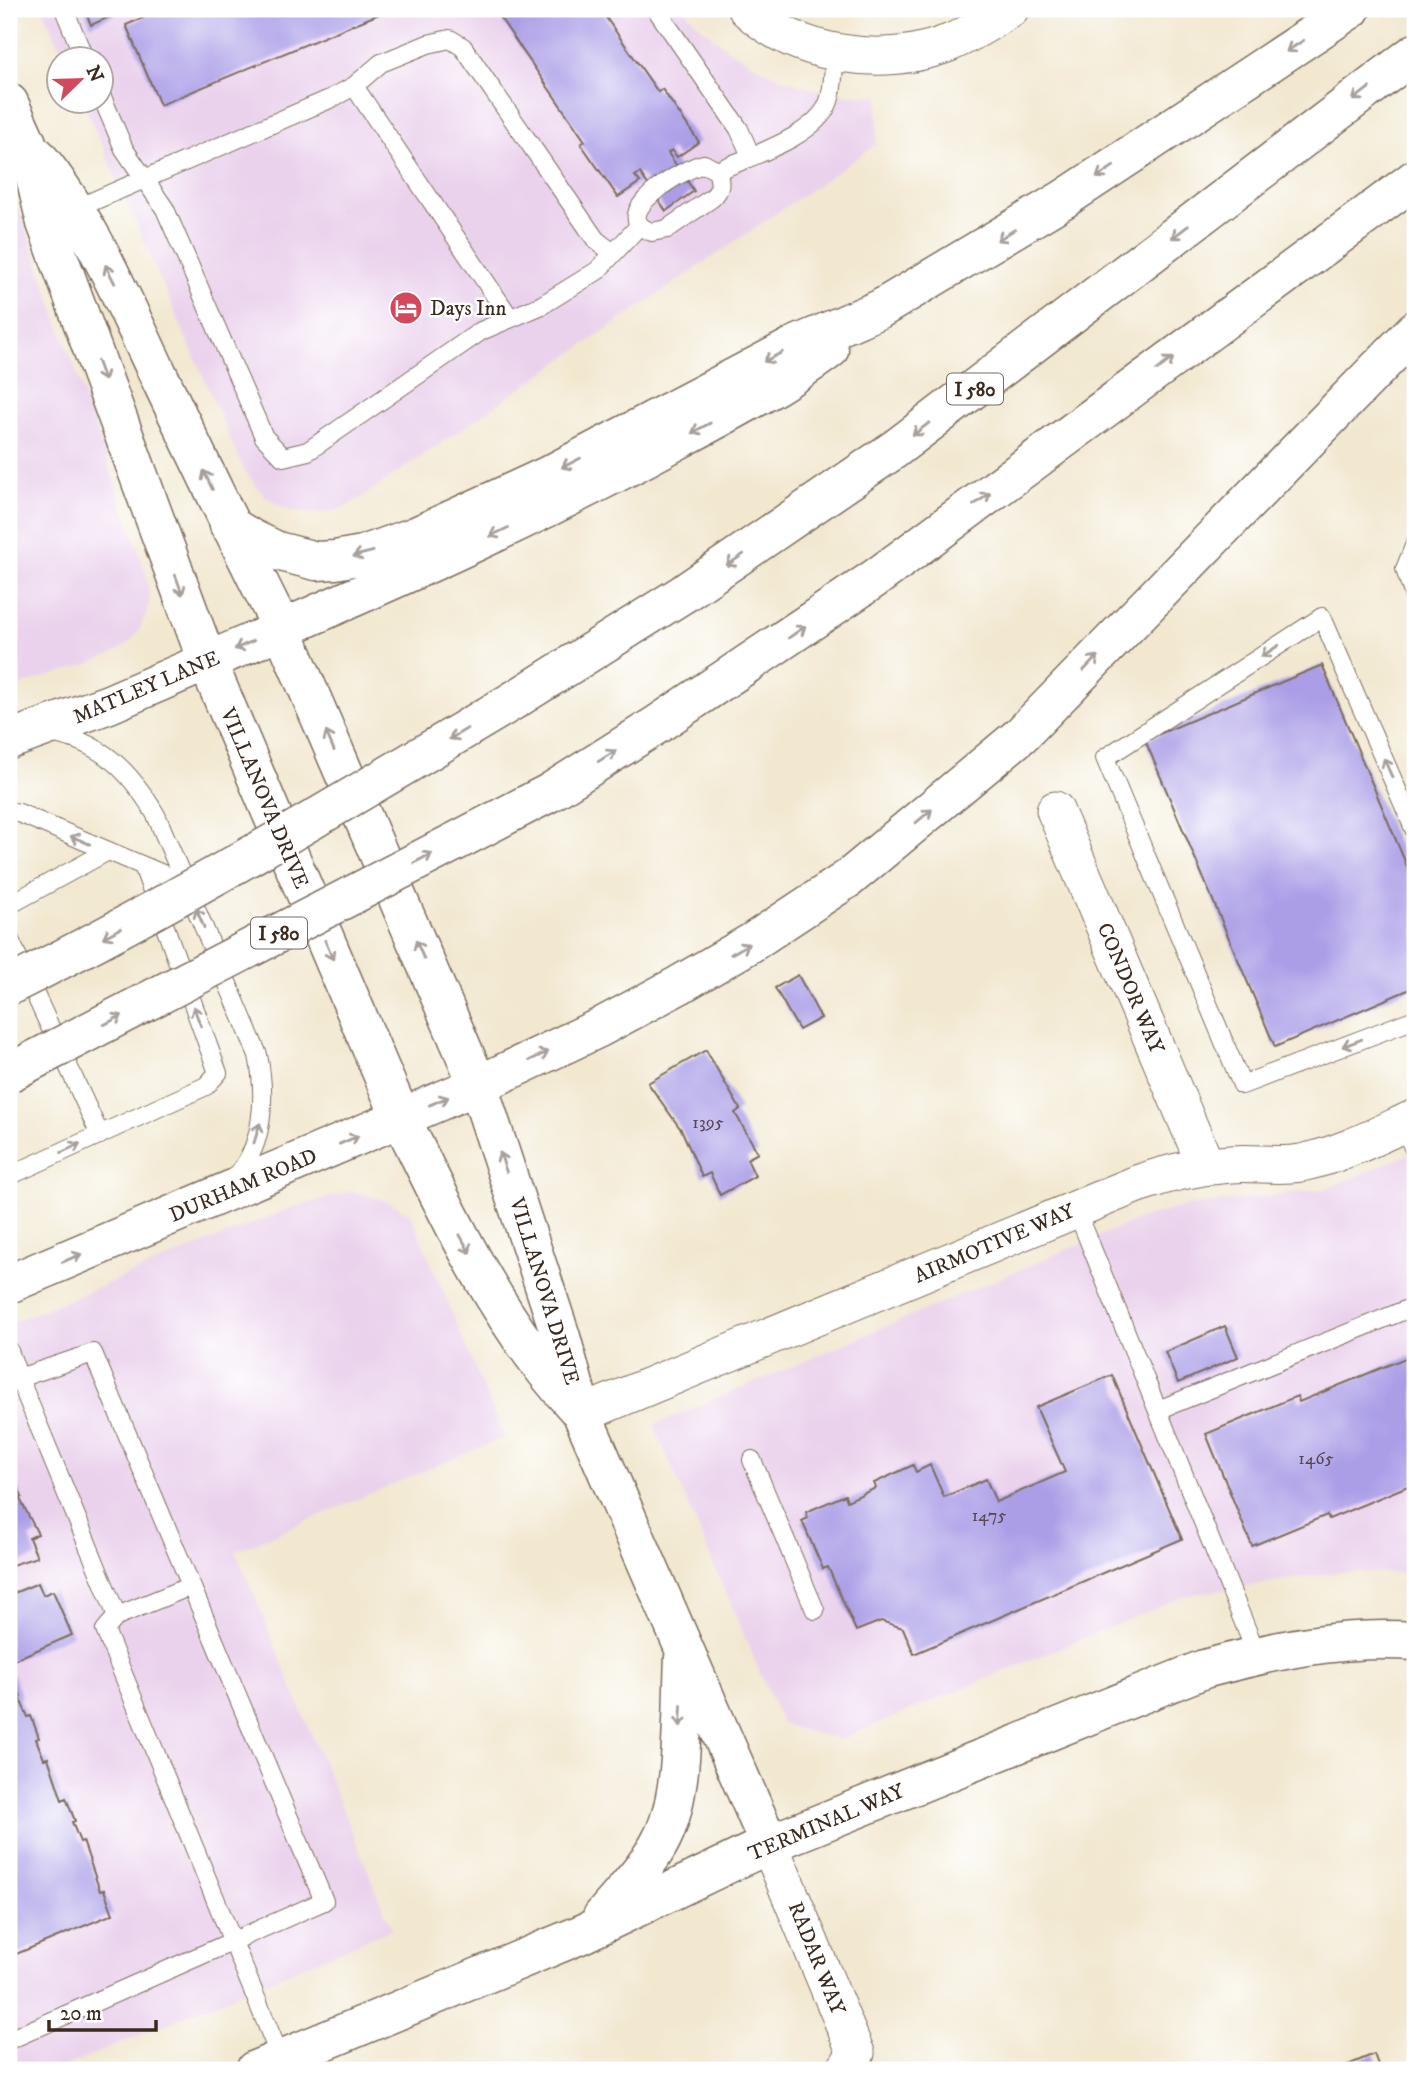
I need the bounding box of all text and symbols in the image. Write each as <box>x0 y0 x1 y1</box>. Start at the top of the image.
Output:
one-way arrow <box>1285 40 1305 54</box>
north arrow <box>46 46 116 116</box>
text: N <box>81 62 108 86</box>
one-way arrow <box>1352 87 1371 102</box>
one-way arrow <box>1095 165 1115 179</box>
one-way arrow <box>1171 225 1190 240</box>
one-way arrow <box>997 227 1016 242</box>
one-way arrow <box>103 264 117 285</box>
hotel icon: Days Inn <box>387 289 425 327</box>
place label: Days Inn <box>430 296 507 322</box>
one-way arrow <box>763 350 784 364</box>
one-way arrow <box>1155 357 1174 371</box>
one-way arrow <box>96 360 108 382</box>
road number: I 580 <box>947 374 1003 404</box>
one-way arrow <box>691 422 712 435</box>
one-way arrow <box>912 422 931 436</box>
one-way arrow <box>562 457 582 471</box>
one-way arrow <box>201 470 214 491</box>
one-way arrow <box>972 492 991 507</box>
one-way arrow <box>489 526 510 539</box>
one-way arrow <box>352 548 375 561</box>
one-way arrow <box>726 553 745 567</box>
one-way arrow <box>174 573 187 595</box>
one-way arrow <box>787 625 806 639</box>
one-way arrow <box>234 639 256 652</box>
street label: MATLEY LANE <box>69 645 224 730</box>
one-way arrow <box>1260 645 1280 659</box>
one-way arrow <box>1083 654 1100 671</box>
street label: VILLANOVA DRIVE <box>214 703 314 893</box>
one-way arrow <box>448 728 468 742</box>
one-way arrow <box>323 731 336 752</box>
one-way arrow <box>596 749 616 763</box>
one-way arrow <box>1381 758 1394 780</box>
one-way arrow <box>915 809 933 824</box>
one-way arrow <box>70 832 92 845</box>
one-way arrow <box>413 851 433 865</box>
one-way arrow <box>193 908 206 930</box>
road number: I 580 <box>251 917 307 948</box>
street label: CONDOR WAY <box>1091 919 1170 1058</box>
one-way arrow <box>102 927 123 940</box>
one-way arrow <box>324 939 337 960</box>
one-way arrow <box>413 940 426 961</box>
one-way arrow <box>729 942 750 955</box>
one-way arrow <box>190 1005 203 1027</box>
one-way arrow <box>102 1013 123 1026</box>
one-way arrow <box>1341 1038 1363 1051</box>
one-way arrow <box>528 1049 549 1063</box>
one-way arrow <box>428 1094 449 1107</box>
house number: 1395 <box>692 1112 724 1134</box>
one-way arrow <box>251 1122 264 1144</box>
one-way arrow <box>338 1133 359 1146</box>
one-way arrow <box>60 1141 81 1154</box>
street label: DURHAM ROAD <box>166 1143 321 1229</box>
one-way arrow <box>496 1151 509 1173</box>
street label: VILLANOVA DRIVE <box>503 1194 585 1388</box>
street label: AIRMOTIVE WAY <box>910 1198 1079 1289</box>
one-way arrow <box>459 1233 472 1254</box>
one-way arrow <box>60 1251 82 1264</box>
house number: 1465 <box>1298 1448 1334 1470</box>
house number: 1475 <box>972 1505 1006 1527</box>
one-way arrow <box>674 1705 687 1728</box>
street label: TERMINAL WAY <box>744 1778 909 1868</box>
street label: RADAR WAY <box>782 1898 851 2019</box>
scale bar <box>49 1988 156 2032</box>
text: 20 m <box>60 2001 102 2027</box>

